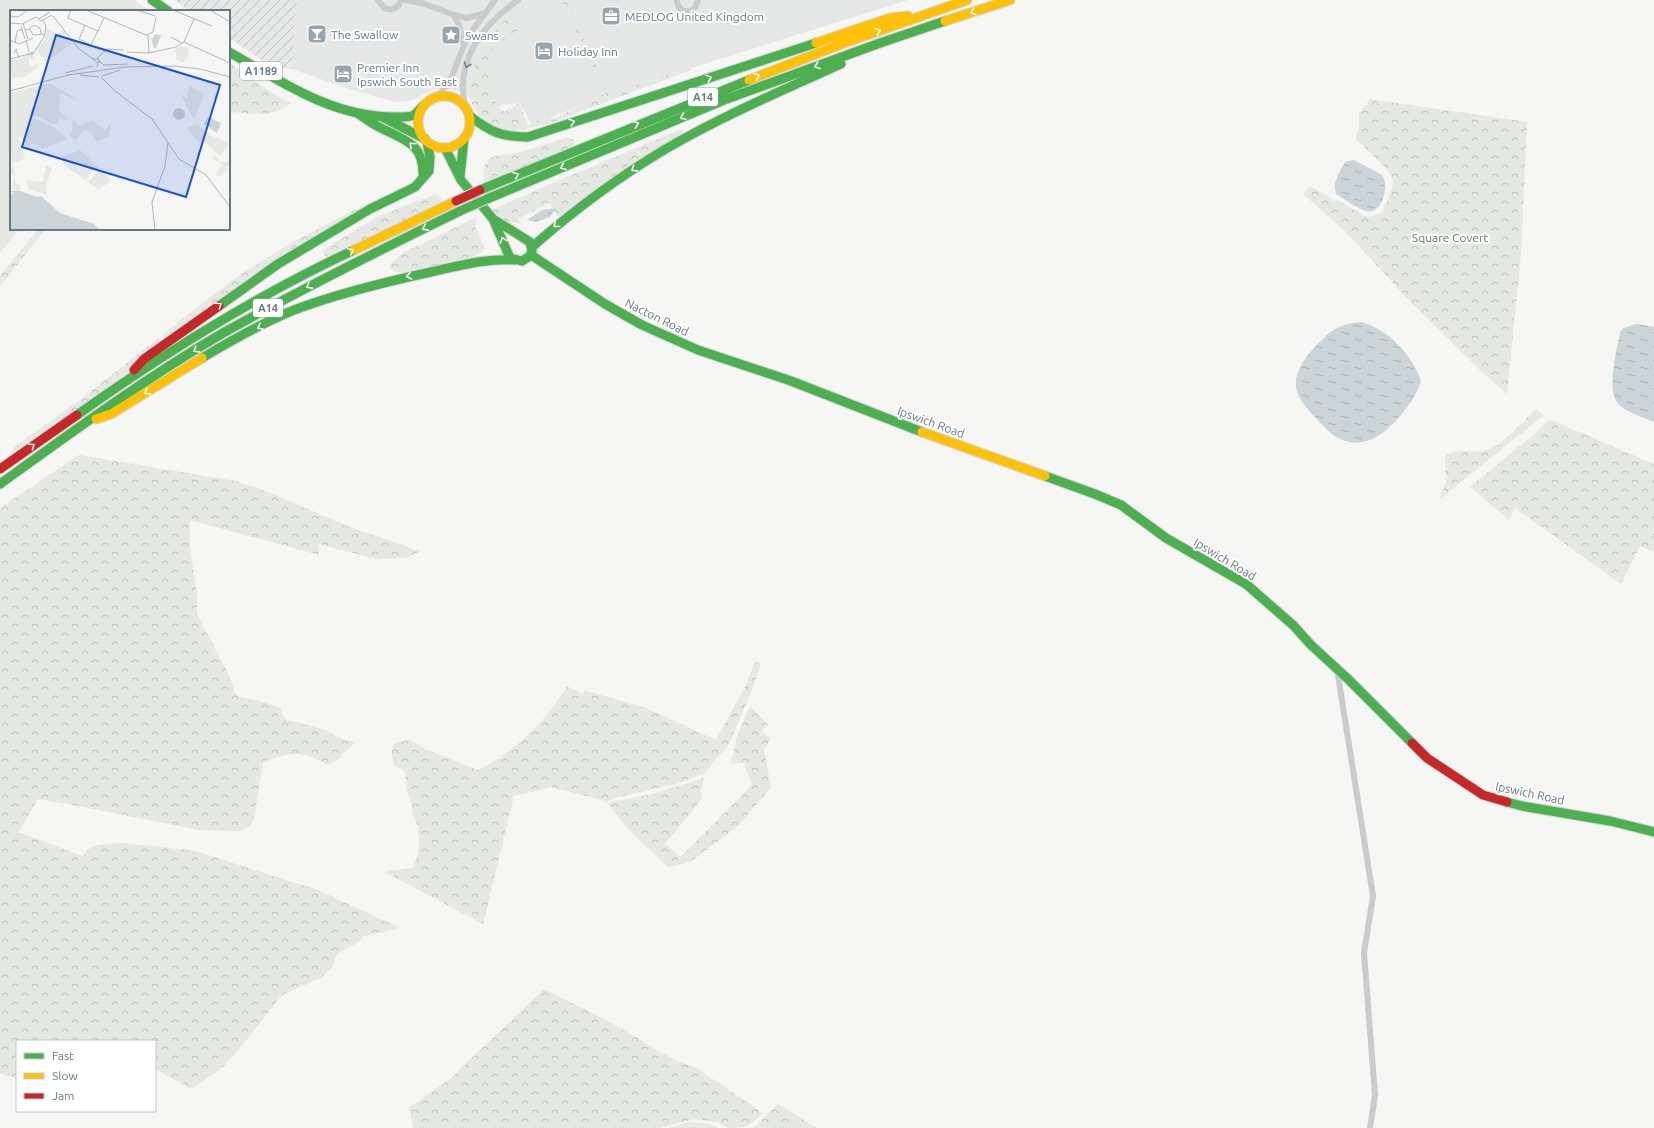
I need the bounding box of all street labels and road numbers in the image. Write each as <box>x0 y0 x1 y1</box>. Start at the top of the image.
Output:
road number: A1189 <box>240 62 282 80</box>
road number: A14 <box>688 88 718 106</box>
street label: Nacton Road <box>623 296 691 338</box>
road number: A14 <box>253 299 283 317</box>
street label: Ipswich Road <box>896 404 966 440</box>
street label: Ipswich Road <box>1191 535 1259 583</box>
street label: Ipswich Road <box>1494 779 1566 807</box>

